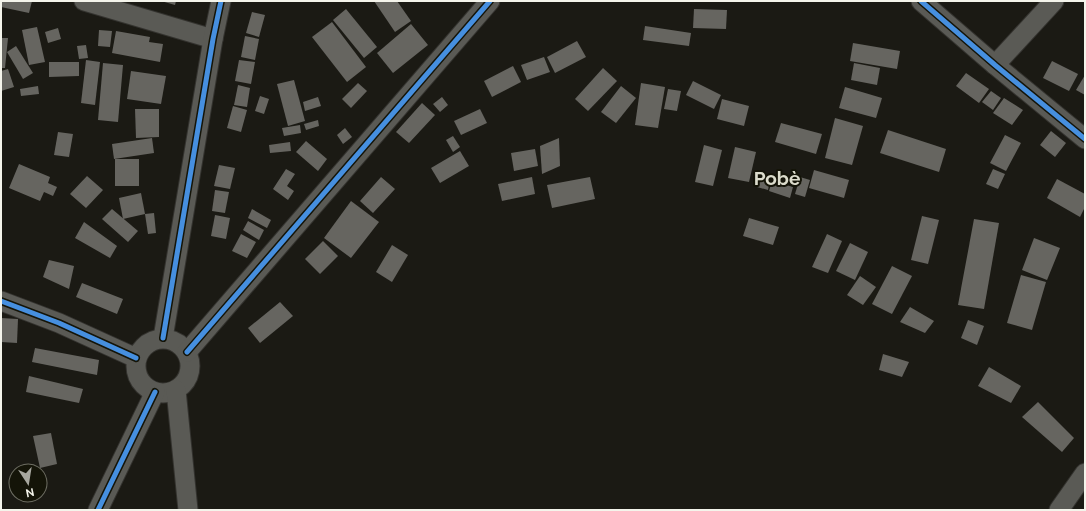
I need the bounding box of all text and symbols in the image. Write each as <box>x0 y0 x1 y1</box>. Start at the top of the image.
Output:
district label: Pobè <box>754 167 800 189</box>
north arrow <box>8 463 48 503</box>
text: N <box>25 485 35 500</box>

